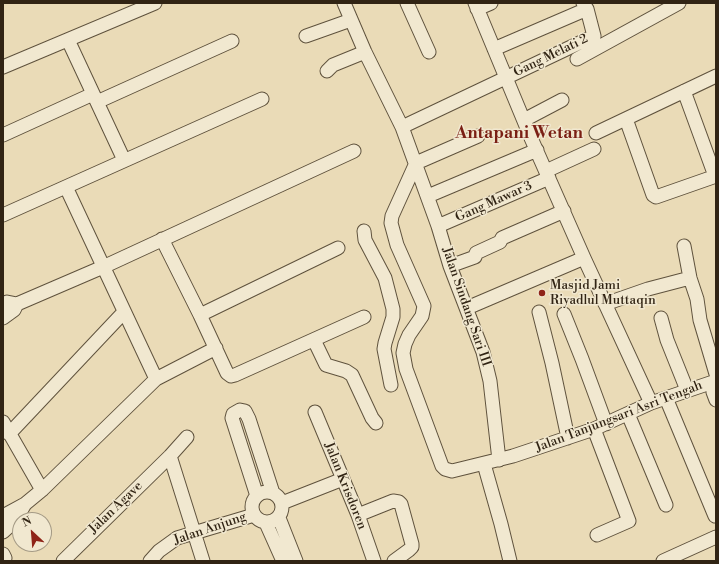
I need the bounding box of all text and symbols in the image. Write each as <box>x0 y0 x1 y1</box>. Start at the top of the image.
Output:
street label: Gang Melati 2 <box>511 31 591 81</box>
district label: Antapani Wetan <box>455 124 583 144</box>
street label: Gang Mawar 3 <box>453 178 535 226</box>
street label: Jalan Sindang Sari III <box>438 245 494 369</box>
place label: Masjid Jami Riyadlul Muttaqin <box>550 278 656 309</box>
marker: Masjid Jami Riyadlul Muttaqin <box>537 288 547 298</box>
street label: Jalan Tanjungsari Asri Tengah <box>533 378 705 456</box>
street label: Jalan Krisdoren <box>320 440 370 532</box>
street label: Jalan Agave <box>86 479 146 537</box>
street label: Jalan Anjung <box>172 509 248 549</box>
north arrow <box>12 512 52 552</box>
text: N <box>20 514 34 530</box>

